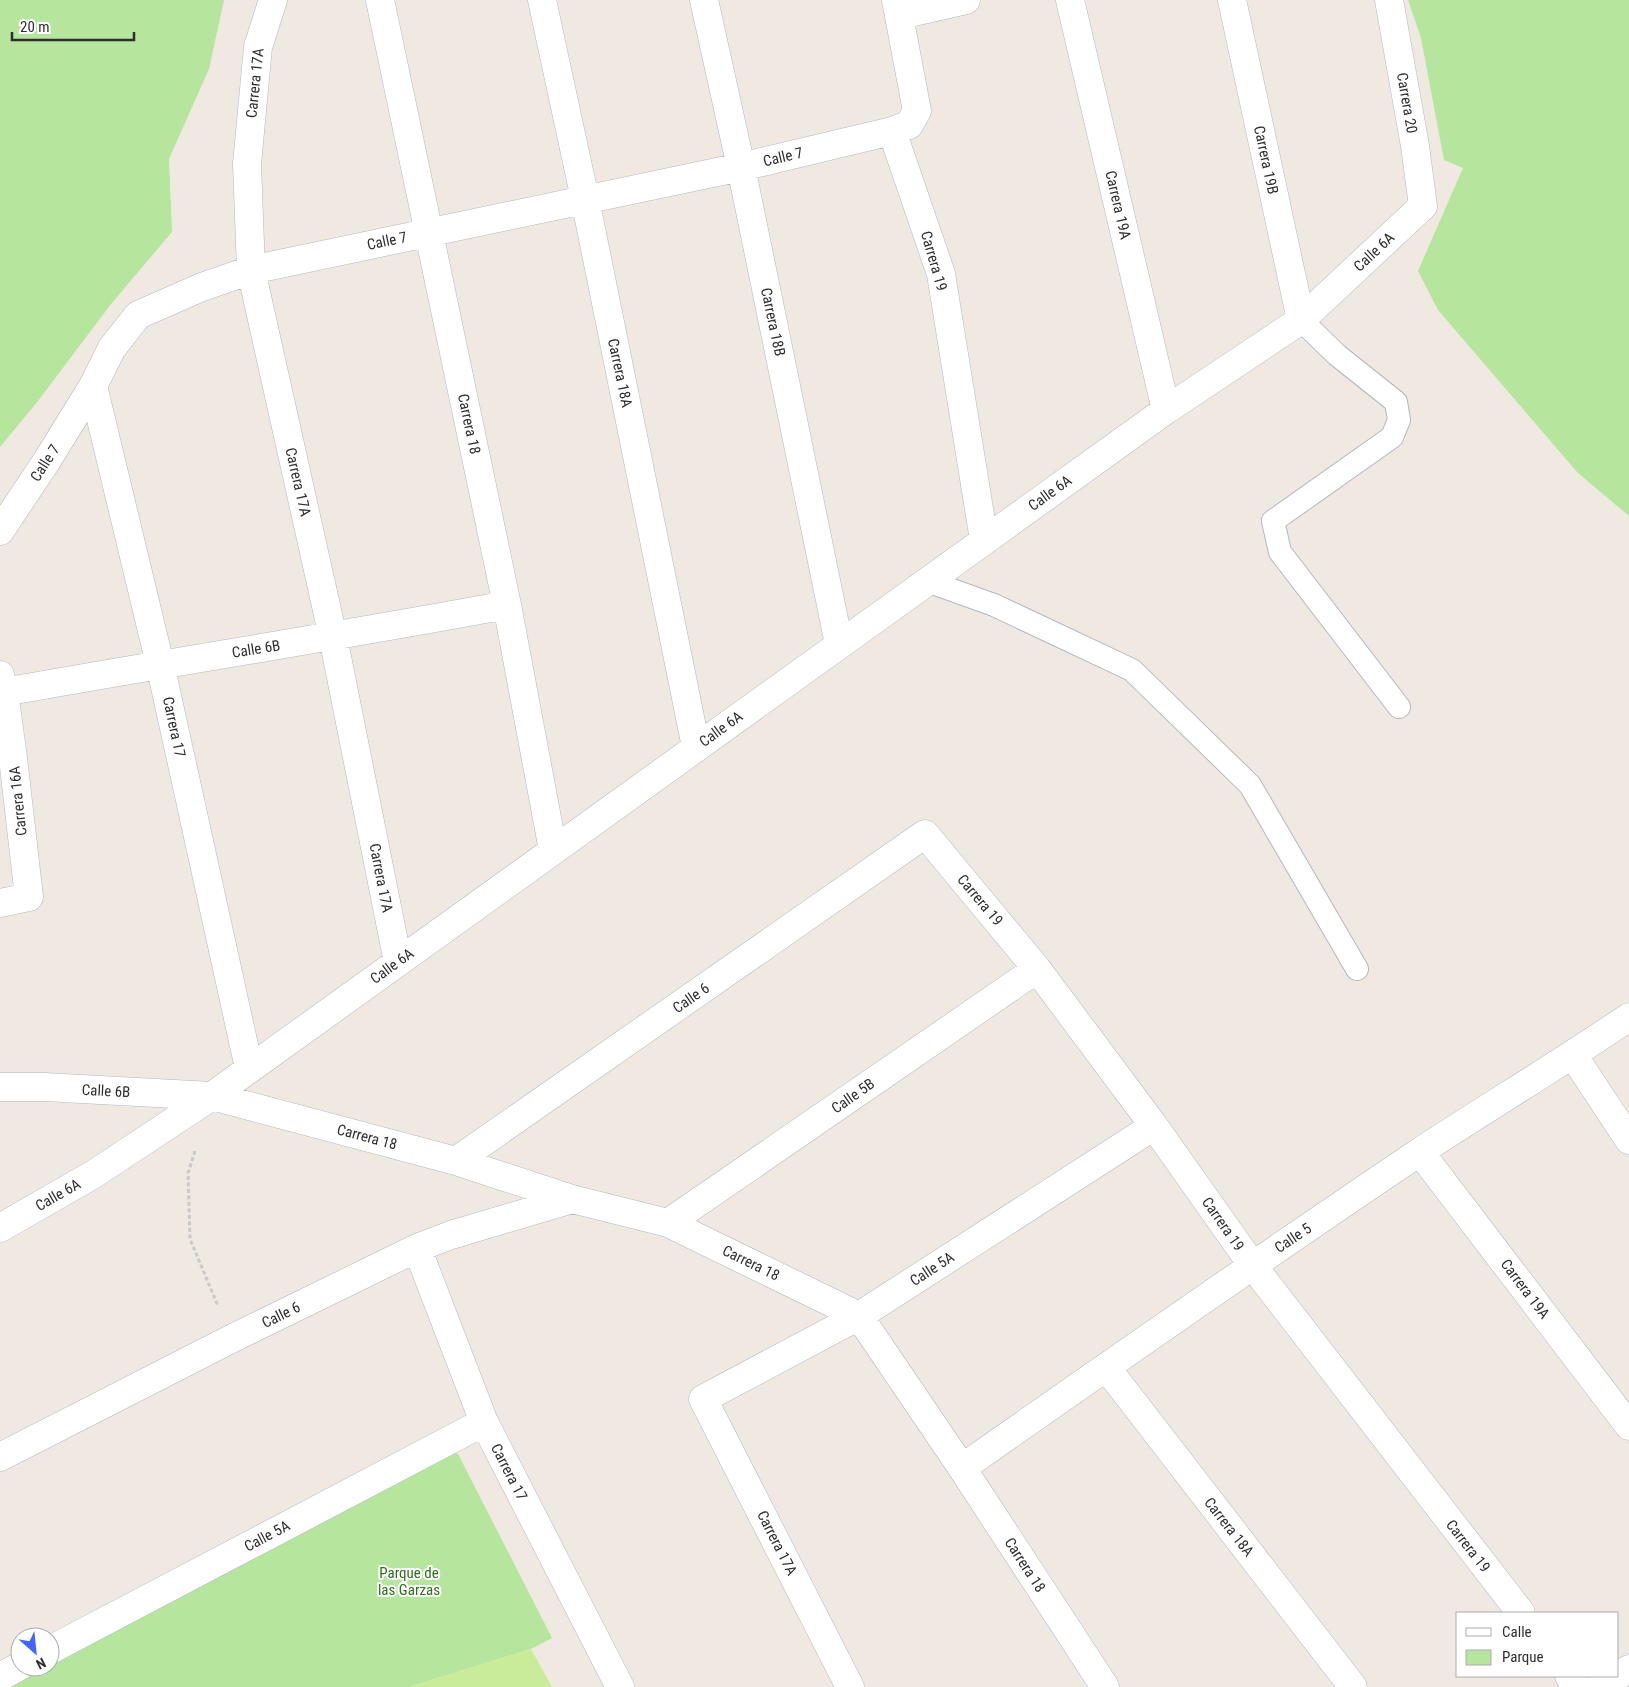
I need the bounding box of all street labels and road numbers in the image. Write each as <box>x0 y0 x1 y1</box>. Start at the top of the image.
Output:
street label: Carrera 17A <box>242 47 268 119</box>
street label: Carrera 20 <box>1393 71 1421 135</box>
street label: Carrera 19B <box>1250 124 1282 196</box>
street label: Calle 7 <box>761 144 805 170</box>
street label: Carrera 19A <box>1101 169 1135 242</box>
street label: Calle 7 <box>365 228 409 254</box>
street label: Calle 6A <box>1350 228 1398 275</box>
street label: Carrera 19 <box>917 229 951 293</box>
street label: Carrera 18B <box>757 286 789 358</box>
street label: Carrera 18A <box>604 337 636 409</box>
street label: Carrera 18 <box>454 392 484 456</box>
street label: Calle 7 <box>26 441 64 485</box>
street label: Carrera 17A <box>281 446 315 519</box>
street label: Calle 6A <box>1025 471 1075 515</box>
street label: Calle 6B <box>231 636 281 662</box>
street label: Carrera 17 <box>159 695 189 759</box>
street label: Calle 6A <box>696 707 746 751</box>
street label: Carrera 16A <box>5 765 31 837</box>
street label: Carrera 17A <box>365 842 397 914</box>
street label: Carrera 19 <box>953 871 1007 929</box>
street label: Calle 6A <box>367 944 417 988</box>
street label: Calle 6 <box>669 979 713 1017</box>
street label: Calle 5B <box>828 1075 878 1117</box>
street label: Calle 6B <box>81 1081 131 1101</box>
street label: Carrera 18 <box>335 1120 399 1154</box>
street label: Calle 6A <box>32 1175 84 1215</box>
street label: Carrera 19 <box>1198 1194 1248 1254</box>
street label: Calle 5 <box>1271 1219 1315 1257</box>
street label: Carrera 18 <box>719 1241 783 1285</box>
street label: Calle 5A <box>907 1248 958 1290</box>
street label: Carrera 19A <box>1497 1256 1553 1323</box>
street label: Calle 6 <box>259 1298 303 1332</box>
street label: Carrera 17 <box>487 1441 531 1503</box>
street label: Carrera 18A <box>1200 1494 1258 1560</box>
street label: Carrera 17A <box>753 1508 801 1579</box>
street label: Calle 5A <box>241 1516 293 1555</box>
street label: Carrera 19 <box>1442 1516 1494 1576</box>
street label: Carrera 18 <box>1001 1534 1049 1596</box>

